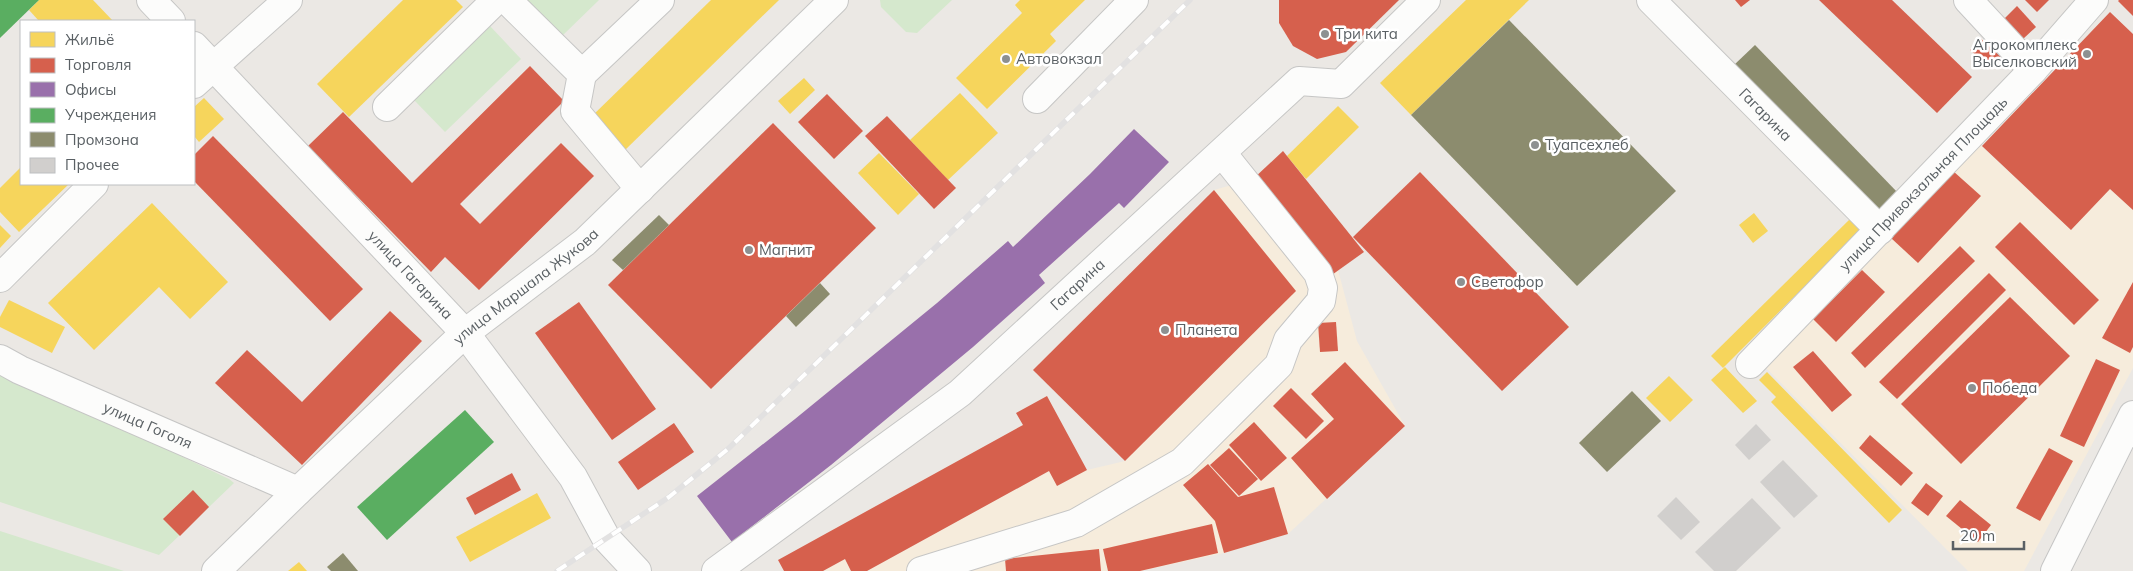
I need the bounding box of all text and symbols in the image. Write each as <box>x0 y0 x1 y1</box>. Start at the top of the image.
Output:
legend <box>20 20 195 185</box>
place label: Три кита <box>1335 24 1398 43</box>
marker: Три кита <box>1319 28 1331 40</box>
text: Жильё <box>65 30 114 49</box>
place label: Агрокомплекс Выселковский <box>1972 35 2077 71</box>
marker: Агрокомплекс Выселковский <box>2081 48 2093 60</box>
place label: Автовокзал <box>1016 49 1102 68</box>
marker: Автовокзал <box>1000 53 1012 65</box>
text: Торговля <box>65 55 132 74</box>
text: Офисы <box>65 80 117 99</box>
street label: Гагарина <box>1735 84 1796 145</box>
street label: улица Привокзальная Площадь <box>1835 92 2011 275</box>
text: Учреждения <box>64 105 157 124</box>
text: Промзона <box>65 130 139 149</box>
place label: Туапсехлеб <box>1545 135 1629 154</box>
marker: Туапсехлеб <box>1529 139 1541 151</box>
text: Прочее <box>65 155 119 174</box>
street label: улица Маршала Жукова <box>449 224 602 349</box>
street label: улица Гагарина <box>364 226 457 323</box>
place label: Магнит <box>759 240 813 259</box>
marker: Магнит <box>743 244 755 256</box>
street label: Гагарина <box>1046 254 1109 314</box>
place label: Светофор <box>1471 272 1544 291</box>
marker: Светофор <box>1455 276 1467 288</box>
place label: Планета <box>1175 320 1238 339</box>
marker: Планета <box>1159 324 1171 336</box>
place label: Победа <box>1982 378 2038 397</box>
marker: Победа <box>1966 382 1978 394</box>
street label: улица Гоголя <box>100 397 195 453</box>
scale bar <box>1953 518 2024 550</box>
text: 20 m <box>1960 526 1995 545</box>

